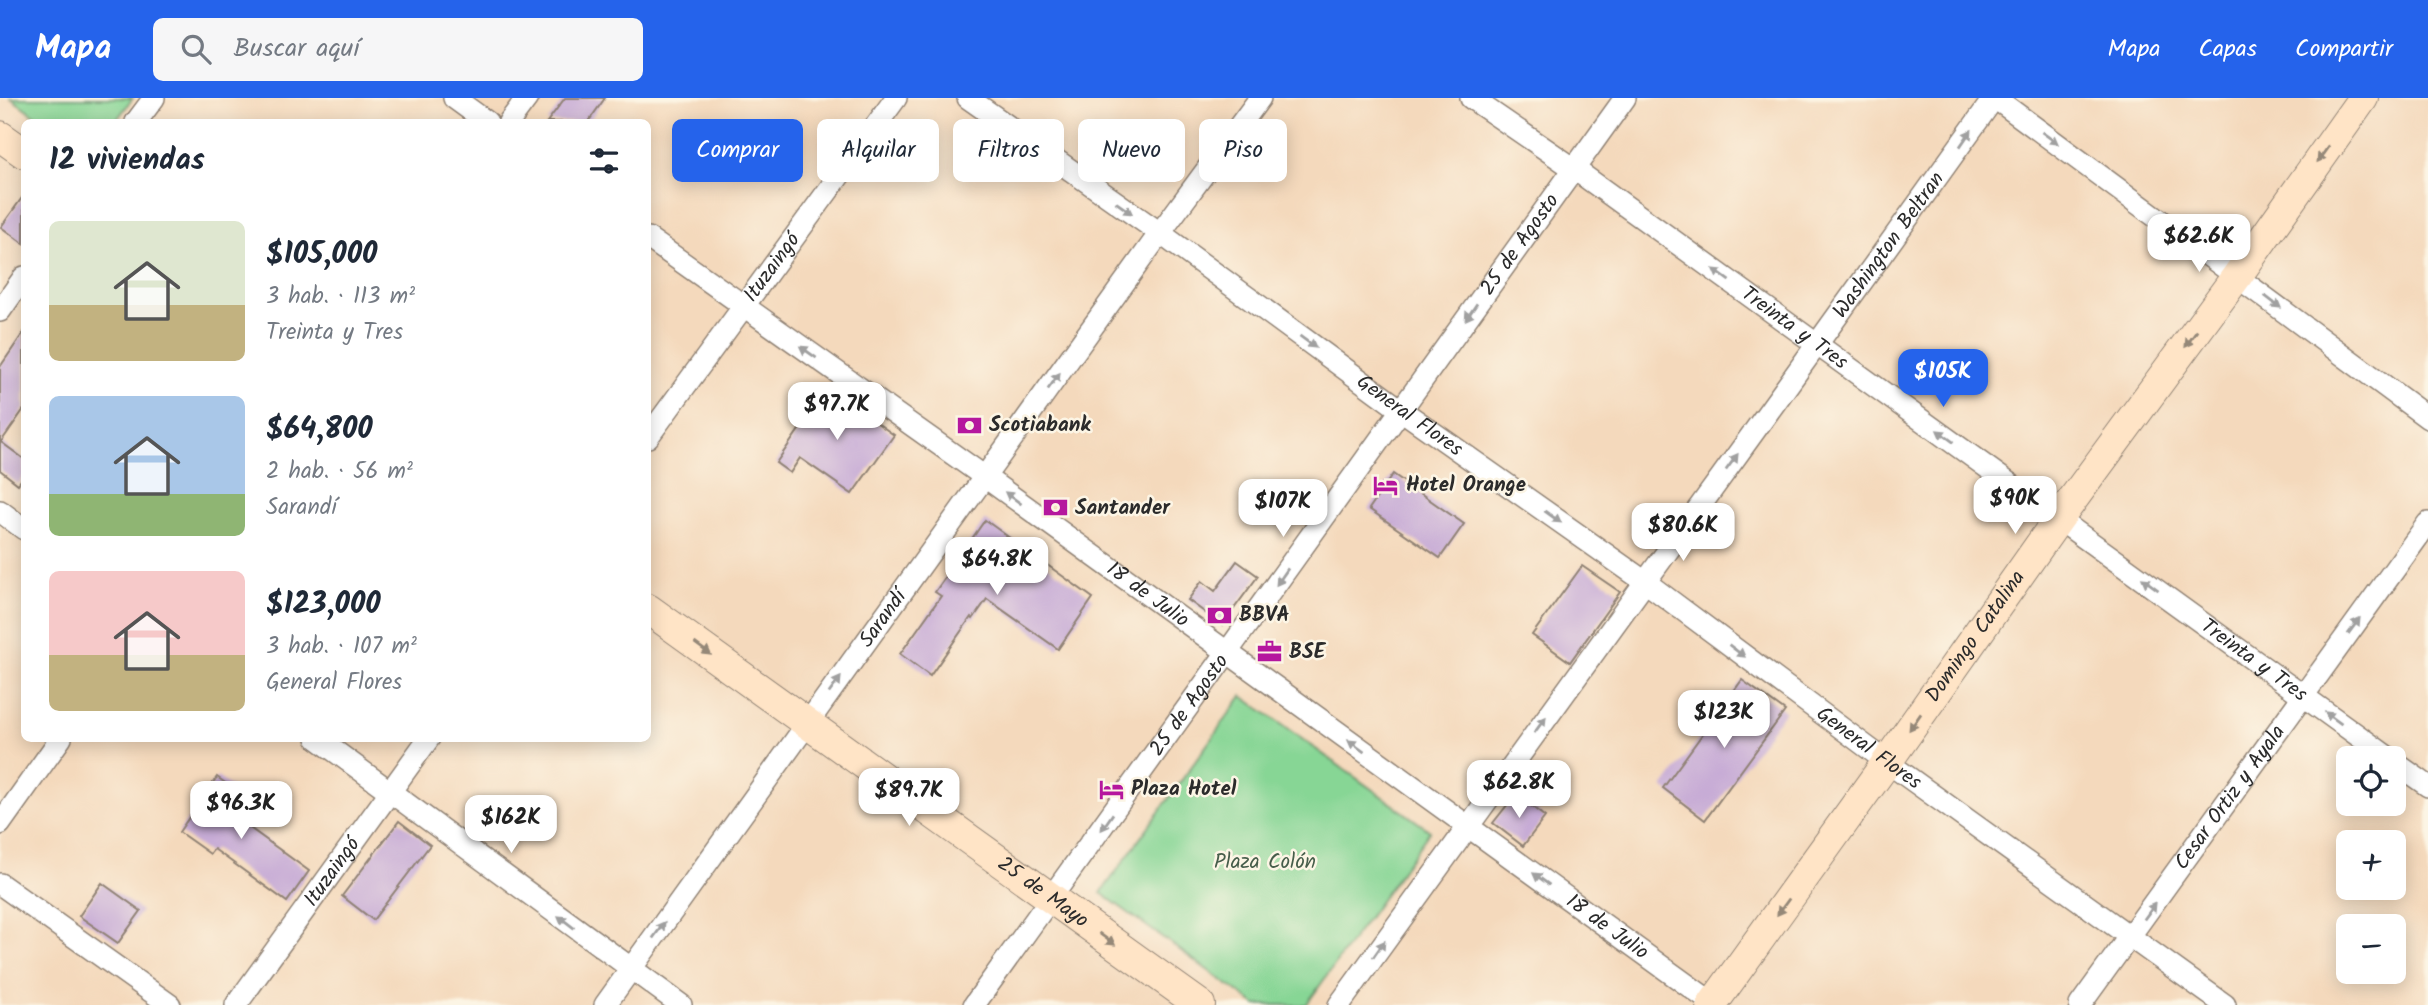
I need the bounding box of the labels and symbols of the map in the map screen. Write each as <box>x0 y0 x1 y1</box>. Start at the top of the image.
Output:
one-way arrow <box>1958 129 1972 147</box>
one-way arrow <box>2041 131 2059 145</box>
one-way arrow <box>2316 145 2330 163</box>
street label: Washington Beltran <box>1825 165 1953 325</box>
street label: 25 de Agosto <box>1472 187 1568 303</box>
one-way arrow <box>1115 201 1133 215</box>
pin: $62.6K <box>2142 214 2256 274</box>
street label: Ituzaingó <box>735 224 810 309</box>
one-way arrow <box>1712 268 1730 282</box>
street label: Treinta y Tres <box>1734 278 1855 378</box>
one-way arrow <box>2264 295 2282 309</box>
one-way arrow <box>1464 303 1478 321</box>
one-way arrow <box>2184 329 2198 348</box>
one-way arrow <box>1299 335 1317 349</box>
one-way arrow <box>799 345 817 359</box>
pin: $105K <box>1894 350 1992 409</box>
street label: General Flores <box>1349 366 1470 465</box>
one-way arrow <box>1047 372 1061 390</box>
pin: $97.7K <box>780 382 894 442</box>
place label: Scotiabank <box>989 409 1091 442</box>
bank icon: Scotiabank <box>955 411 983 439</box>
one-way arrow <box>1936 429 1954 443</box>
one-way arrow <box>1725 453 1739 471</box>
place label: Hotel Orange <box>1406 469 1526 502</box>
hotel icon: Hotel Orange <box>1372 471 1400 499</box>
pin: $90K <box>1974 476 2056 536</box>
pin: $107K <box>1234 480 1332 539</box>
one-way arrow <box>1004 491 1022 505</box>
place label: Santander <box>1075 492 1171 525</box>
bank icon: Santander <box>1041 494 1069 522</box>
pin: $80.6K <box>1626 504 1740 563</box>
one-way arrow <box>1544 510 1562 524</box>
pin: $64.8K <box>940 538 1054 597</box>
street label: 18 de Julio <box>1099 553 1196 636</box>
street label: Domingo Catalina <box>1917 563 2034 710</box>
one-way arrow <box>1275 568 1289 586</box>
one-way arrow <box>2141 576 2159 591</box>
street label: Sarandí <box>851 580 917 654</box>
place label: BBVA <box>1239 599 1290 632</box>
bank icon: BBVA <box>1205 601 1233 629</box>
street label: Treinta y Tres <box>2194 610 2314 710</box>
one-way arrow <box>2347 617 2361 635</box>
place label: BSE <box>1289 636 1327 669</box>
office icon: BSE <box>1255 638 1283 666</box>
one-way arrow <box>694 642 712 656</box>
one-way arrow <box>1728 643 1746 657</box>
street label: 25 de Agosto <box>1141 647 1237 763</box>
one-way arrow <box>827 676 841 694</box>
pin: $123K <box>1675 690 1773 750</box>
street label: General Flores <box>1809 698 1929 798</box>
one-way arrow <box>2325 710 2343 725</box>
one-way arrow <box>1908 713 1922 731</box>
one-way arrow <box>1533 716 1547 734</box>
street label: Cesar Ortiz y Ayala <box>2166 718 2294 877</box>
one-way arrow <box>1347 739 1365 753</box>
pin: $62.8K <box>1462 760 1576 820</box>
pin: $89.7K <box>852 768 966 828</box>
place label: Plaza Hotel <box>1131 773 1237 806</box>
hotel icon: Plaza Hotel <box>1097 775 1125 803</box>
pin: $96.3K <box>184 782 298 841</box>
pin: $162K <box>462 796 560 855</box>
one-way arrow <box>1100 813 1114 831</box>
street label: Ituzaingó <box>295 829 370 914</box>
park label: Plaza Colón <box>1214 846 1316 879</box>
street label: 25 de Mayo <box>990 848 1096 937</box>
one-way arrow <box>1532 872 1550 886</box>
street label: 18 de Julio <box>1559 886 1656 968</box>
one-way arrow <box>1776 898 1790 916</box>
one-way arrow <box>2143 902 2157 920</box>
one-way arrow <box>557 915 576 929</box>
one-way arrow <box>652 921 666 939</box>
one-way arrow <box>1098 931 1116 945</box>
one-way arrow <box>1372 940 1386 958</box>

